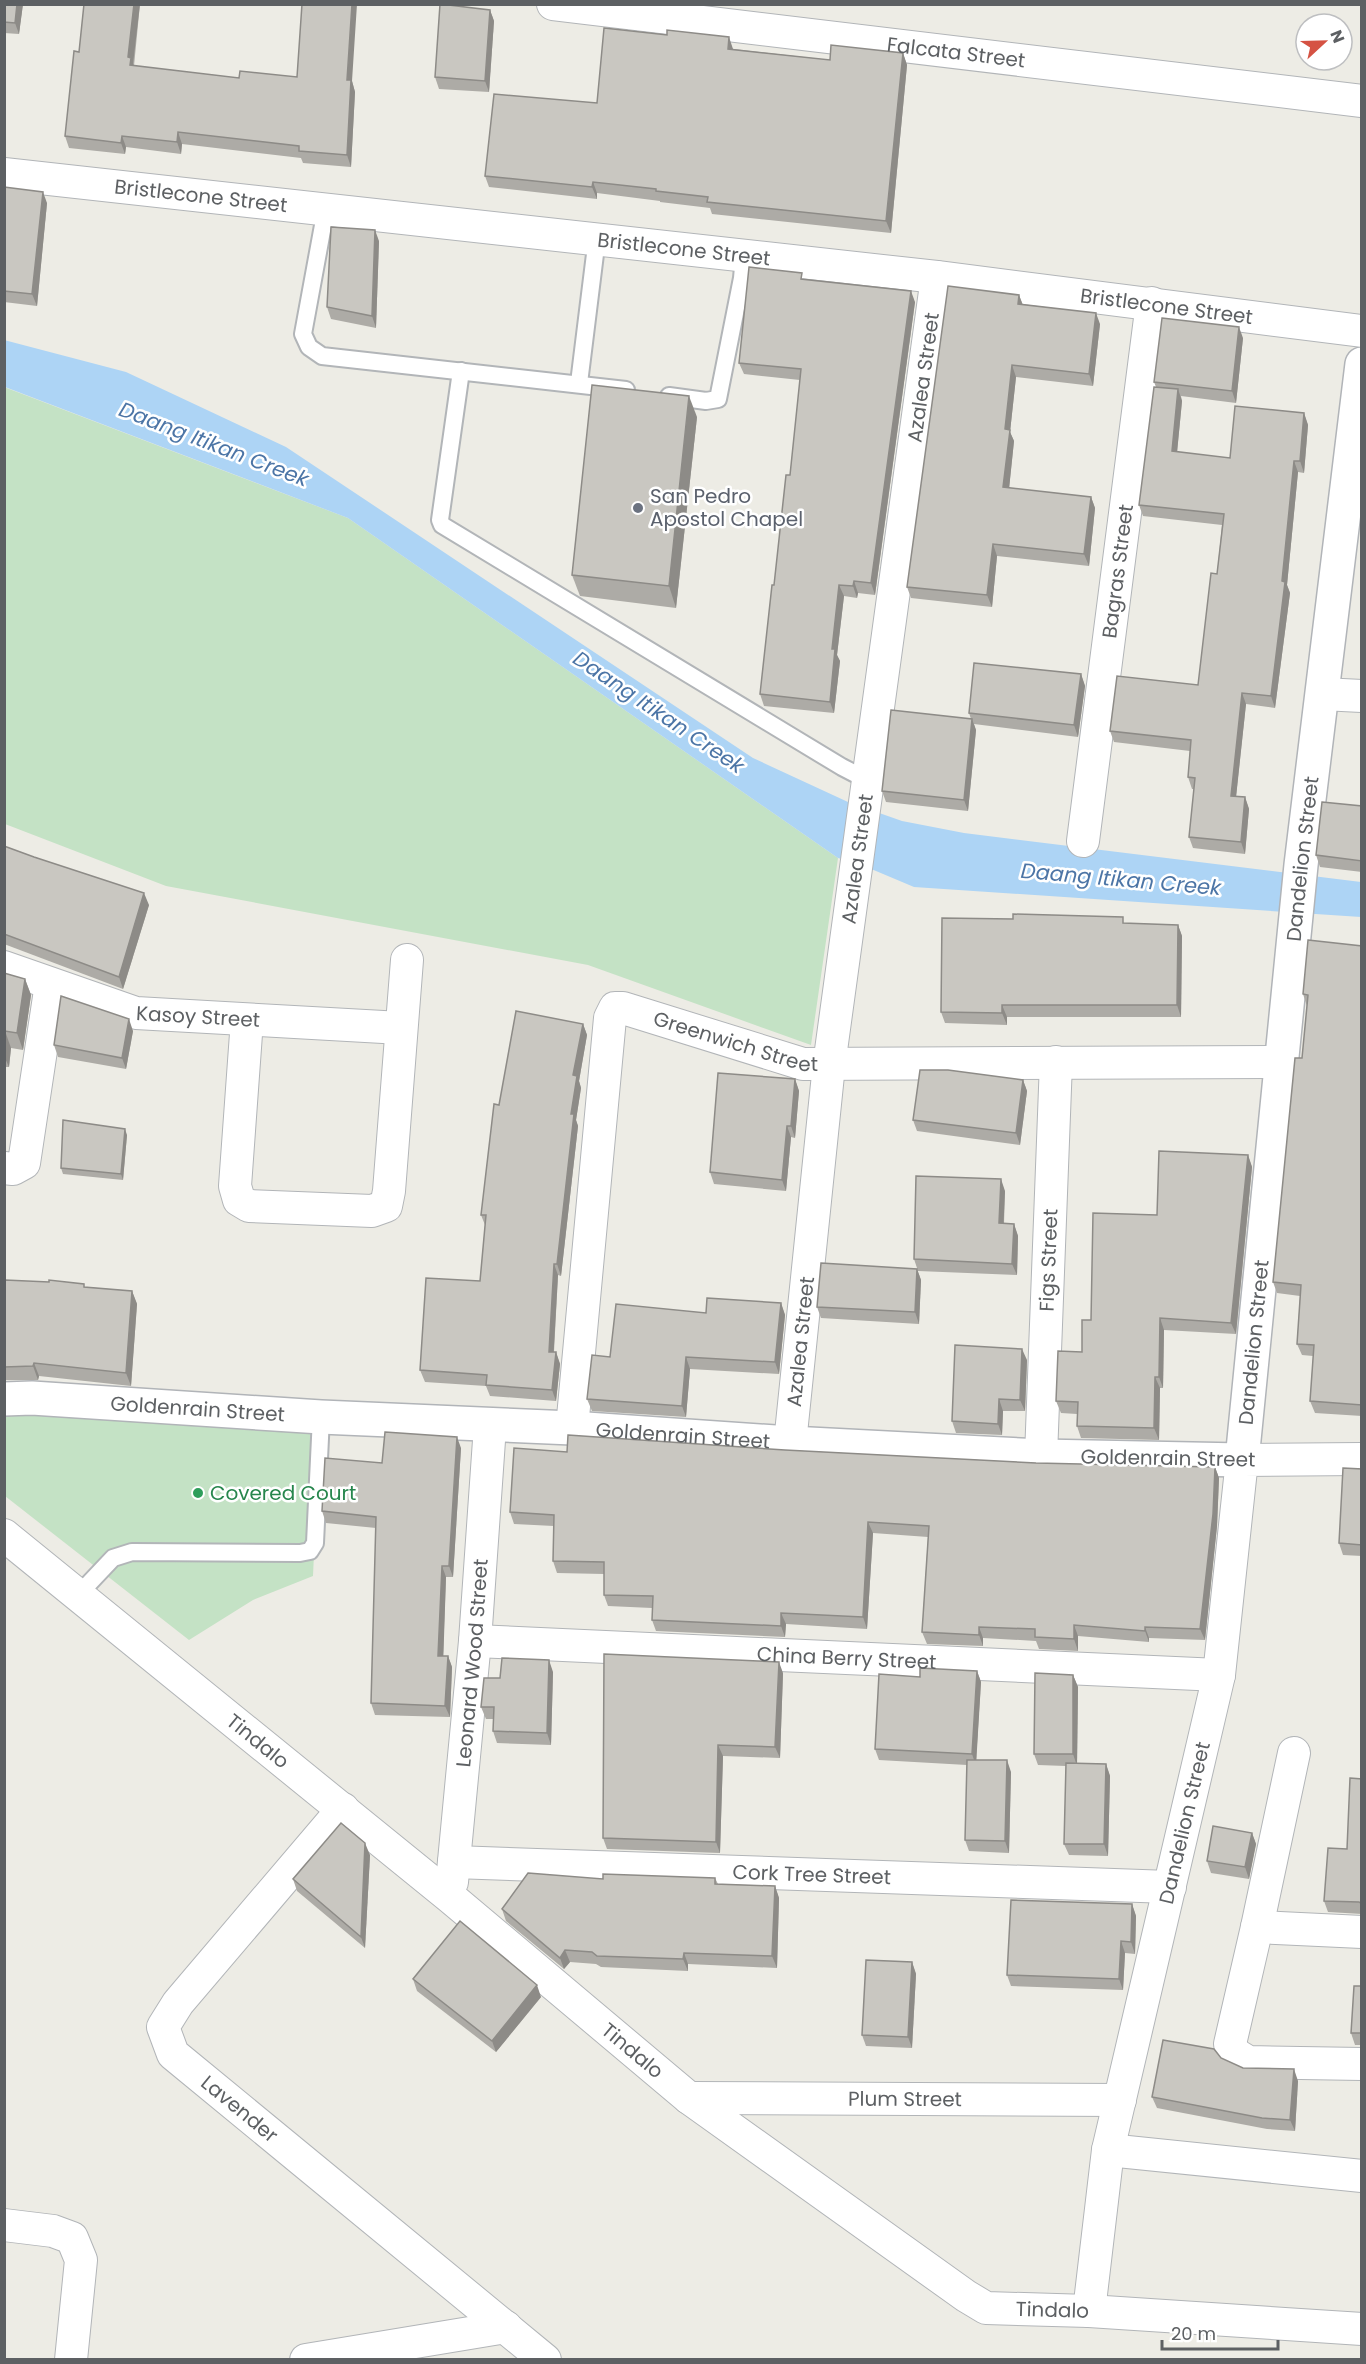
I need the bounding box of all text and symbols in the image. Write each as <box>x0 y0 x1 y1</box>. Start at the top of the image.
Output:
north arrow <box>1294 12 1354 72</box>
text: N <box>1325 27 1350 46</box>
street label: Falcata Street <box>885 30 1027 75</box>
street label: Bristlecone Street <box>113 172 289 219</box>
street label: Bristlecone Street <box>596 226 772 273</box>
street label: Bristlecone Street <box>1079 281 1254 331</box>
street label: Azalea Street <box>900 311 946 444</box>
water label: Daang Itikan Creek <box>115 394 314 494</box>
place label: San Pedro Apostol Chapel <box>650 482 803 533</box>
marker: San Pedro Apostol Chapel <box>631 501 645 515</box>
street label: Bagras Street <box>1095 503 1140 640</box>
water label: Daang Itikan Creek <box>568 644 751 781</box>
street label: Dandelion Street <box>1280 775 1326 943</box>
street label: Azalea Street <box>834 792 880 926</box>
water label: Daang Itikan Creek <box>1020 856 1223 902</box>
street label: Kasoy Street <box>135 999 261 1034</box>
street label: Greenwich Street <box>650 1004 818 1078</box>
street label: Figs Street <box>1033 1208 1064 1312</box>
street label: Dandelion Street <box>1232 1258 1276 1426</box>
street label: Azalea Street <box>780 1275 821 1408</box>
street label: Goldenrain Street <box>110 1389 286 1429</box>
street label: Goldenrain Street <box>595 1416 771 1456</box>
street label: Goldenrain Street <box>1080 1442 1256 1474</box>
place label: Covered Court <box>210 1479 356 1507</box>
marker: Covered Court <box>191 1486 205 1500</box>
street label: Leonard Wood Street <box>449 1558 495 1768</box>
street label: China Berry Street <box>756 1640 937 1676</box>
street label: Tindalo <box>221 1707 295 1775</box>
street label: Dandelion Street <box>1152 1739 1217 1907</box>
street label: Cork Tree Street <box>732 1858 891 1891</box>
street label: Tindalo <box>596 2016 670 2085</box>
street label: Lavender <box>195 2069 284 2149</box>
street label: Plum Street <box>848 2085 962 2113</box>
street label: Tindalo <box>1015 2295 1090 2325</box>
scale bar <box>1162 2313 1278 2351</box>
text: 20 m <box>1171 2321 1216 2346</box>

